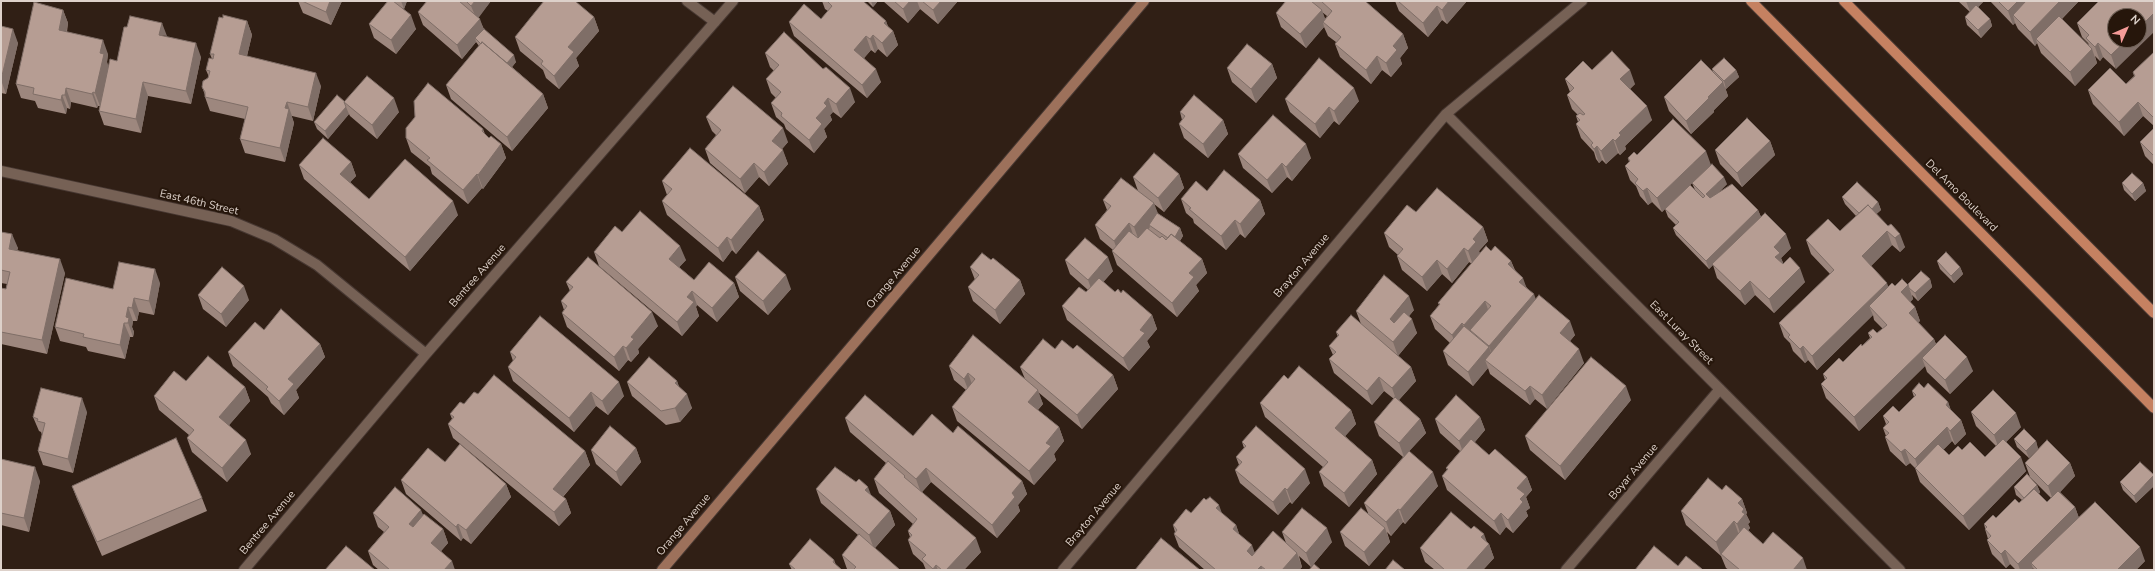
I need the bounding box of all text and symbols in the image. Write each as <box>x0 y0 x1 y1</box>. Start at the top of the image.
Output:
north arrow <box>2107 8 2147 48</box>
text: N <box>2127 12 2143 28</box>
street label: Del Amo Boulevard <box>1922 157 2000 235</box>
street label: East 46th Street <box>158 188 240 218</box>
street label: Brayton Avenue <box>1271 231 1333 301</box>
street label: Bentree Avenue <box>447 242 509 310</box>
street label: Orange Avenue <box>864 244 924 312</box>
street label: East Luray Street <box>1647 299 1715 367</box>
street label: Boyar Avenue <box>1607 441 1661 503</box>
street label: Brayton Avenue <box>1063 480 1125 550</box>
street label: Bentree Avenue <box>237 488 299 558</box>
street label: Orange Avenue <box>654 491 714 559</box>

